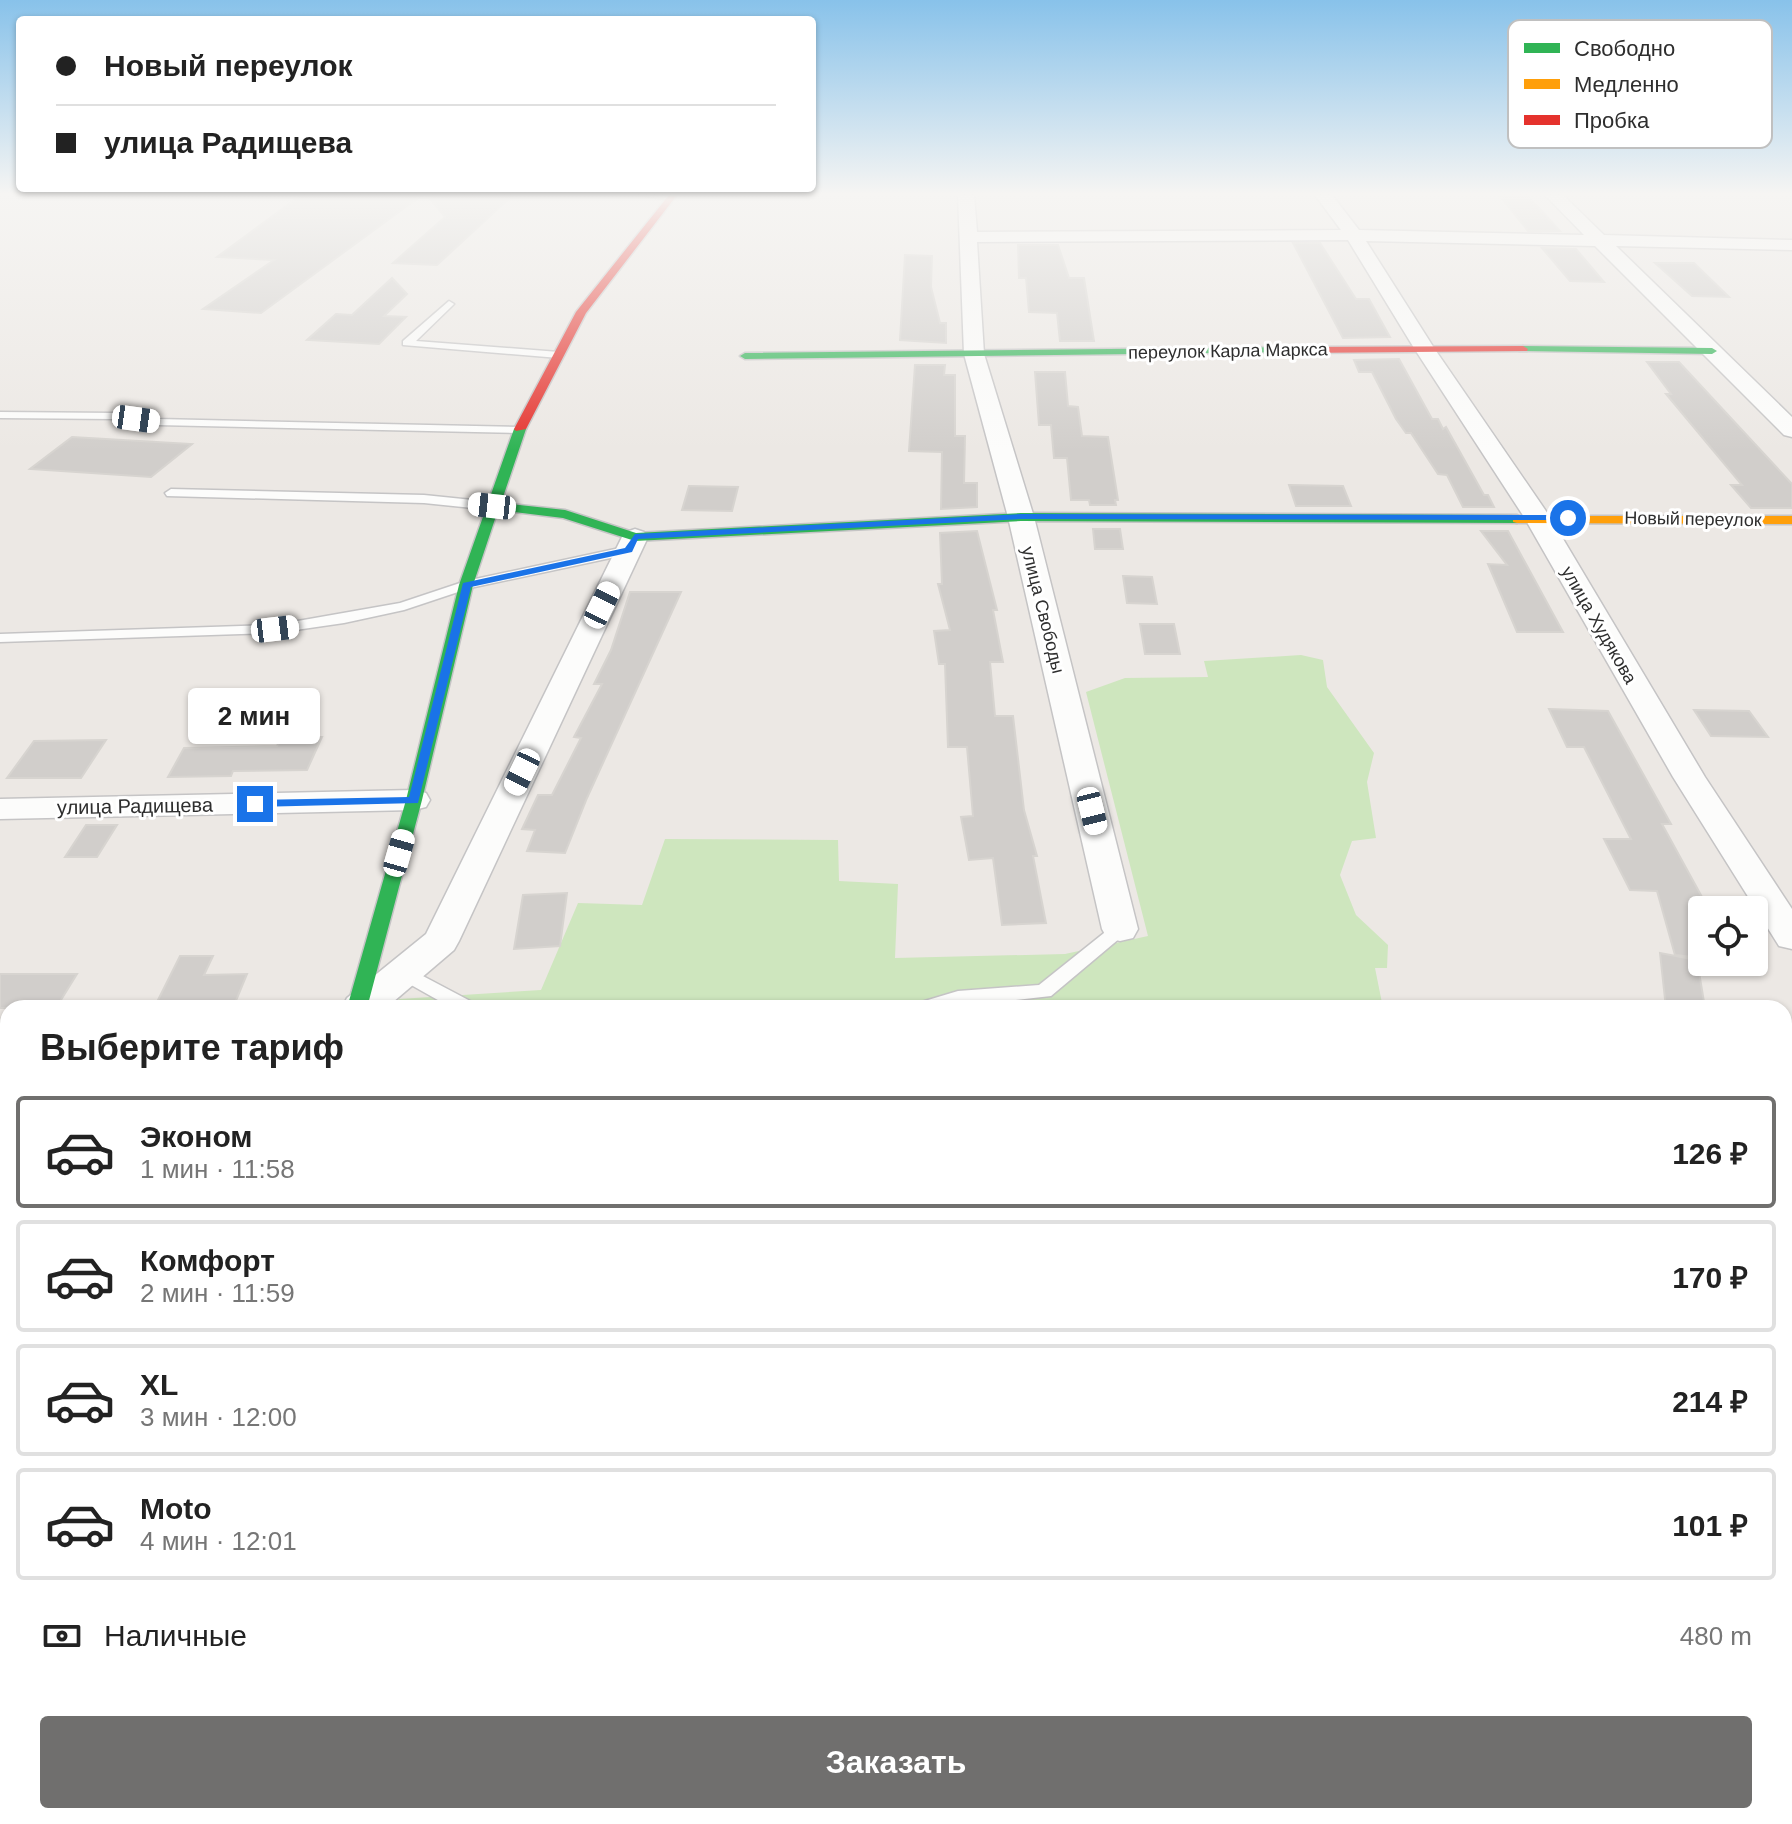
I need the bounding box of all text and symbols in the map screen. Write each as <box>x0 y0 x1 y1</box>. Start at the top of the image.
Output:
legend <box>1508 20 1772 148</box>
text: Свободно <box>1574 36 1675 61</box>
text: Новый переулок <box>104 49 353 82</box>
text: Медленно <box>1574 72 1679 97</box>
text: Пробка <box>1574 108 1650 133</box>
text: улица Радищева <box>104 126 352 159</box>
street label: переулок Карла Маркса <box>1128 339 1329 363</box>
car <box>111 404 161 434</box>
car <box>467 492 517 520</box>
route start <box>1550 500 1586 536</box>
street label: Новый переулок <box>1624 508 1762 530</box>
street label: улица Свободы <box>1018 544 1068 676</box>
street label: улица Худякова <box>1557 563 1641 688</box>
car <box>581 578 623 632</box>
car <box>250 614 300 644</box>
callout: 2 мин <box>189 688 321 744</box>
text: 2 мин <box>218 701 290 731</box>
car <box>501 745 543 799</box>
car <box>1075 785 1109 837</box>
route end <box>237 786 273 822</box>
street label: улица Радищева <box>57 794 214 818</box>
car <box>381 827 417 879</box>
map controls <box>1688 896 1768 976</box>
button: locate <box>1688 896 1768 976</box>
text: Выберите тариф <box>40 1027 344 1068</box>
icon: car <box>44 1116 116 1188</box>
text: Эконом <box>140 1120 253 1153</box>
text: 126 ₽ <box>1672 1137 1748 1170</box>
text: 1 мин · 11:58 <box>140 1154 295 1184</box>
icon: car <box>44 1240 116 1312</box>
text: Комфорт <box>140 1244 275 1277</box>
text: 170 ₽ <box>1672 1261 1748 1294</box>
text: 2 мин · 11:59 <box>140 1278 295 1308</box>
icon: car <box>44 1364 116 1436</box>
text: XL <box>140 1368 178 1401</box>
text: 214 ₽ <box>1672 1385 1748 1418</box>
text: 3 мин · 12:00 <box>140 1402 297 1432</box>
icon: car <box>44 1488 116 1560</box>
text: Moto <box>140 1492 212 1525</box>
text: 101 ₽ <box>1672 1509 1748 1542</box>
text: 4 мин · 12:01 <box>140 1526 297 1556</box>
icon: cash <box>40 1614 84 1658</box>
text: Наличные <box>104 1619 247 1652</box>
text: 480 m <box>1680 1621 1752 1651</box>
button: Заказать <box>40 1716 1752 1808</box>

